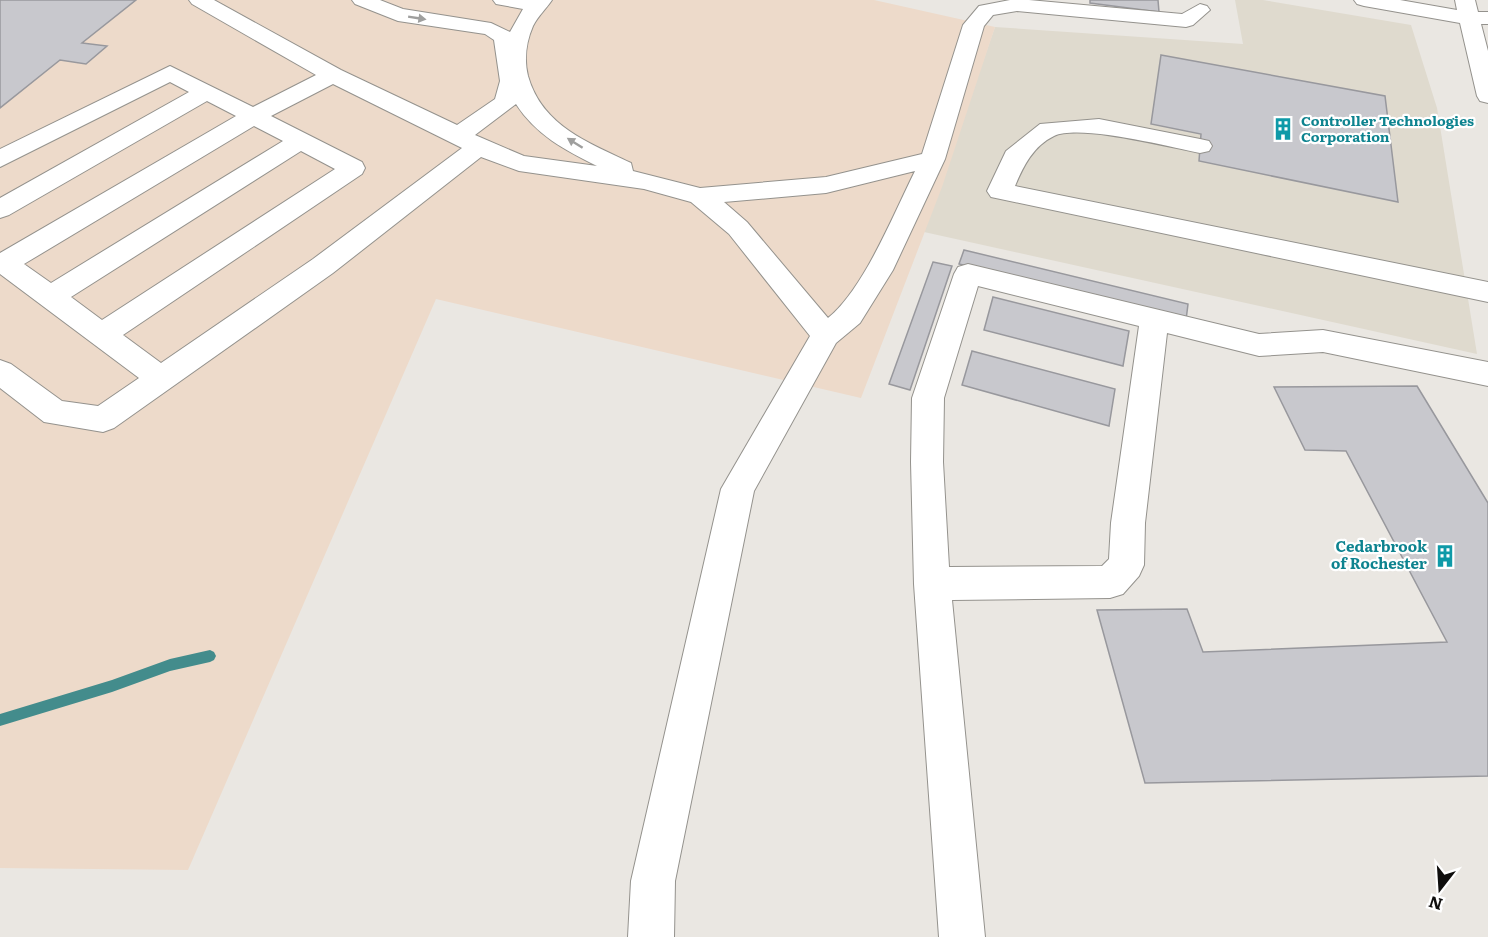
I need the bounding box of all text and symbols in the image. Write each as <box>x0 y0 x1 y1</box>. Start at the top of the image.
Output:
one-way arrow <box>408 13 427 22</box>
place label: Controller Technologies Corporation <box>1301 110 1474 146</box>
building icon: Controller Technologies Corporation <box>1270 116 1296 142</box>
one-way arrow <box>567 138 583 149</box>
place label: Cedarbrook of Rochester <box>1331 534 1428 574</box>
building icon: Cedarbrook of Rochester <box>1432 543 1458 569</box>
north arrow <box>1410 859 1470 919</box>
text: N <box>1425 891 1445 918</box>

